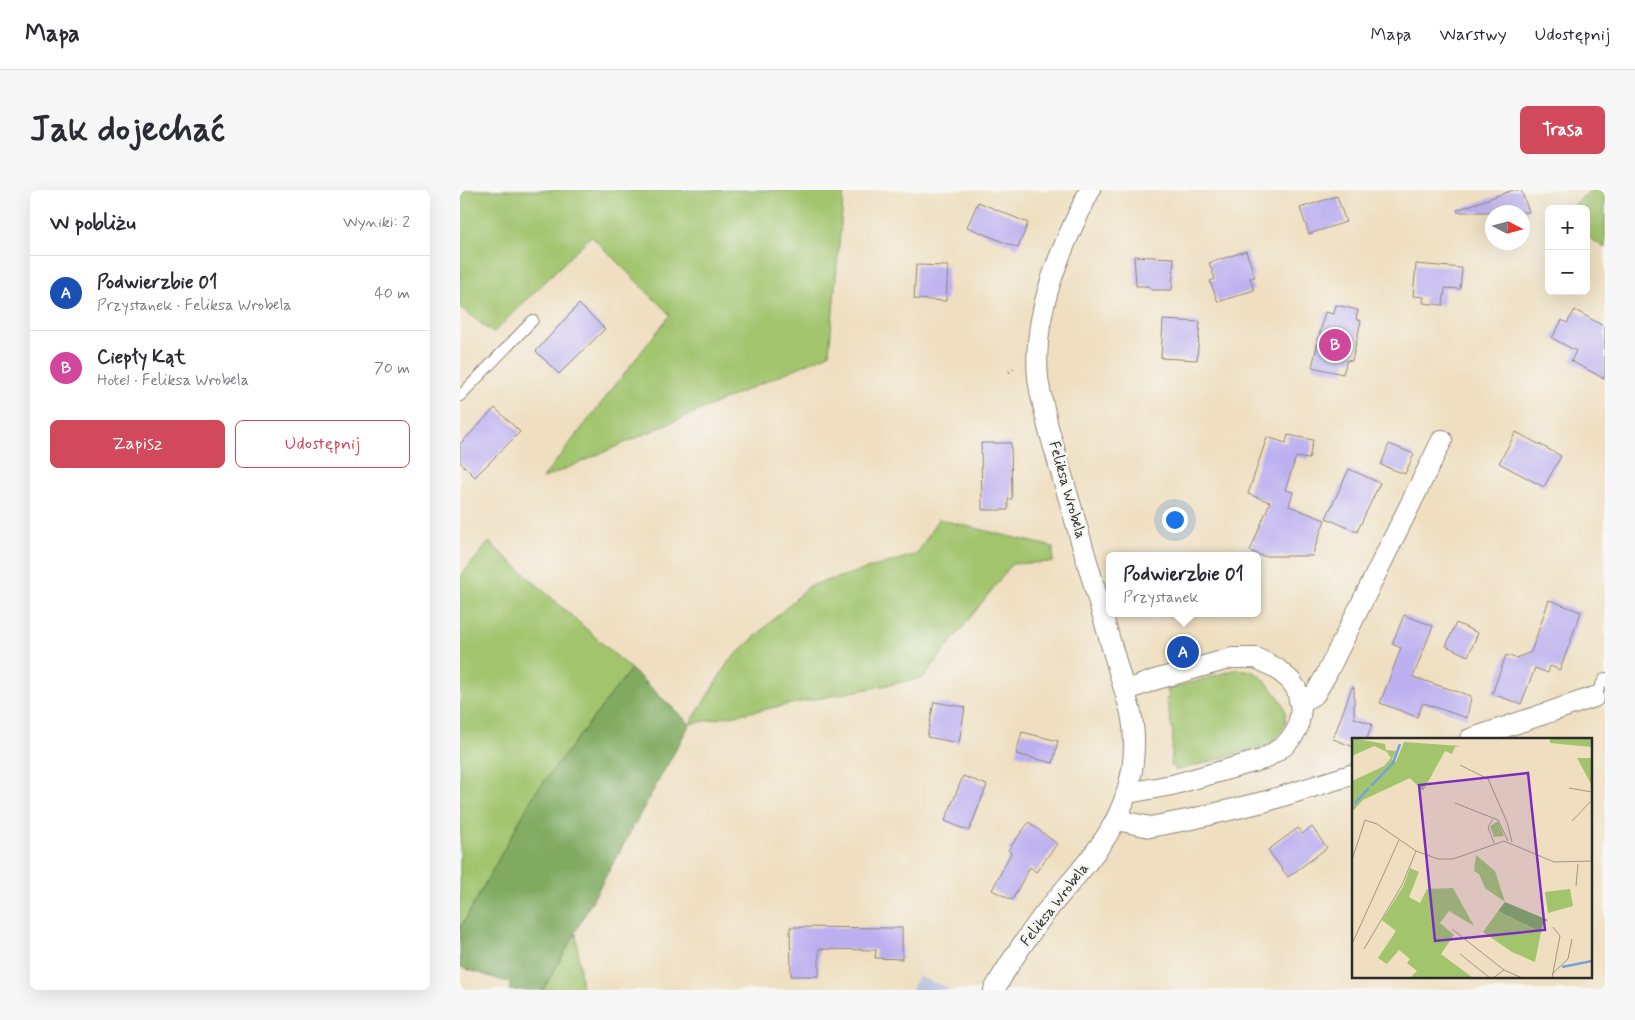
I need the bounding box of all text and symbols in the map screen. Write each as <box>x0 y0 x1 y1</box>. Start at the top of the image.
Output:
text: Mapa <box>25 19 80 50</box>
text: Mapa <box>1371 23 1412 47</box>
text: Warstwy <box>1440 23 1507 47</box>
text: Udostępnij <box>1535 23 1610 47</box>
button: Trasa <box>1520 106 1605 154</box>
text: Jak dojechać <box>30 107 225 153</box>
north arrow <box>1485 205 1530 250</box>
map controls <box>1545 205 1590 295</box>
button: + <box>1545 205 1590 250</box>
text: W pobliżu <box>50 209 136 237</box>
text: Wyniki: 2 <box>343 212 410 233</box>
button: − <box>1545 250 1590 295</box>
text: Podwierzbie 01 <box>97 270 217 295</box>
text: A <box>61 283 71 304</box>
text: 40 m <box>374 283 410 304</box>
text: Przystanek · Feliksa Wrobela <box>97 295 292 316</box>
pin: B <box>1319 326 1351 364</box>
text: Ciepły Kąt <box>97 345 186 370</box>
text: B <box>61 358 71 379</box>
text: 70 m <box>374 358 410 379</box>
text: Hotel · Feliksa Wrobela <box>97 370 249 391</box>
button: Zapisz <box>50 420 225 468</box>
button: Udostępnij <box>235 420 410 468</box>
street label: Feliksa Wrobela <box>1044 439 1091 541</box>
your location <box>1162 507 1188 533</box>
popup <box>1106 552 1261 617</box>
text: Podwierzbie 01 <box>1123 562 1244 587</box>
text: Przystanek <box>1123 587 1198 608</box>
pin: A <box>1167 633 1199 671</box>
inset map <box>1352 738 1592 978</box>
street label: Feliksa Wrobela <box>1016 859 1094 951</box>

